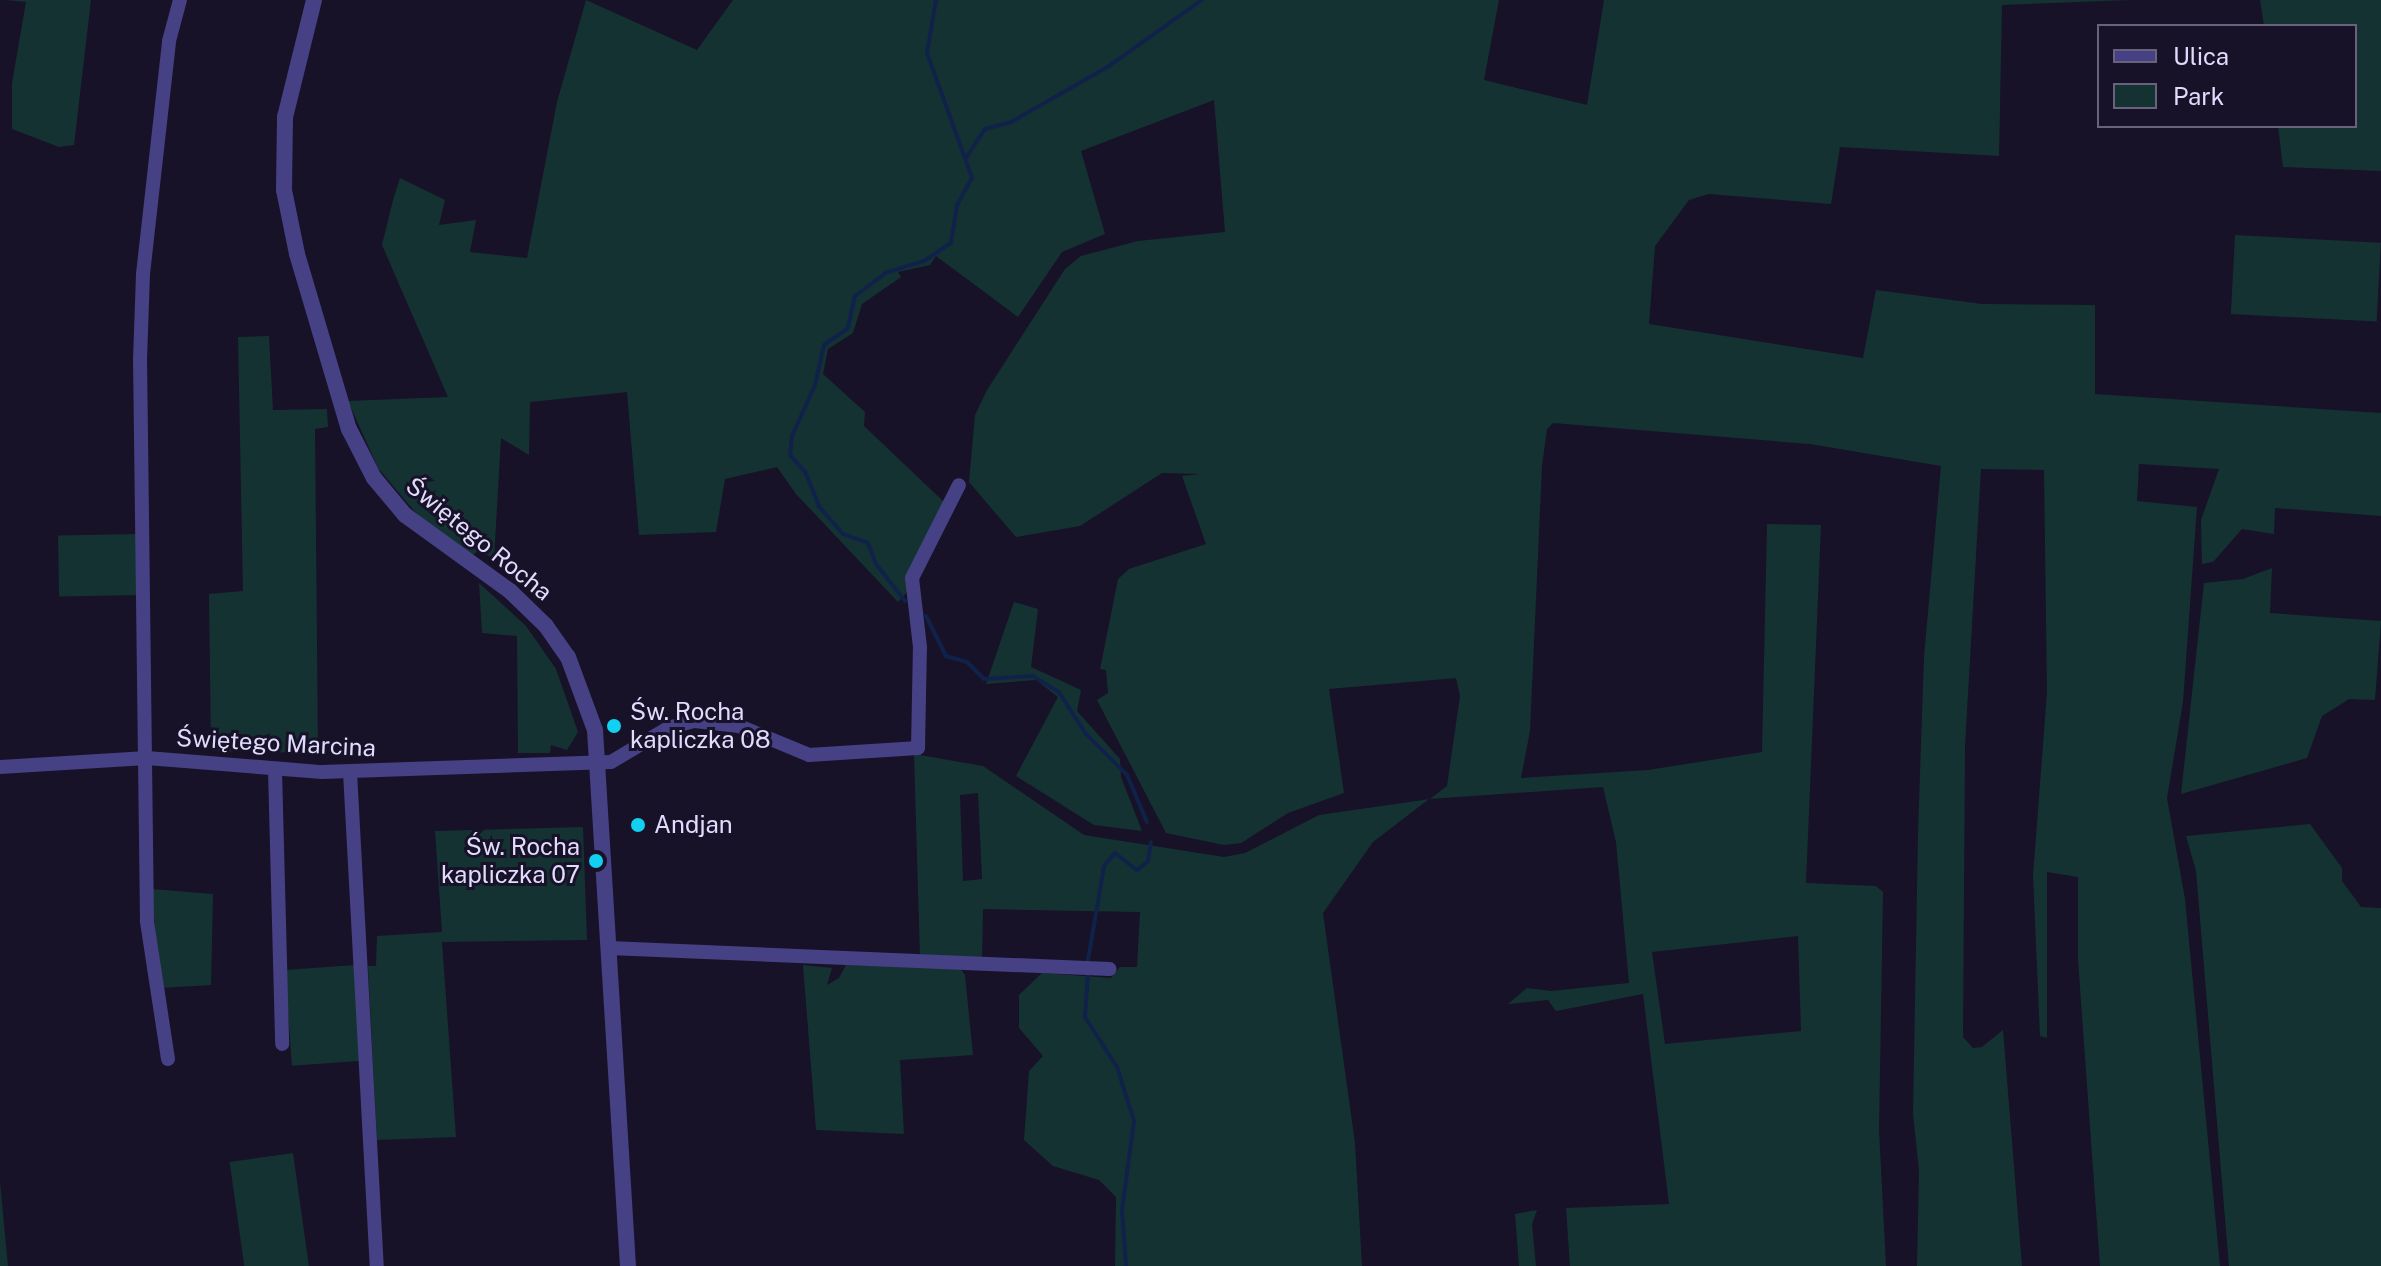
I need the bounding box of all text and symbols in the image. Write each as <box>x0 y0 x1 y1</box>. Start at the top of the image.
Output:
legend <box>2097 24 2357 128</box>
text: Ulica <box>2173 42 2229 70</box>
text: Park <box>2173 82 2224 110</box>
street label: Świętego Rocha <box>400 471 558 607</box>
place label: Św. Rocha kapliczka 08 <box>630 698 770 754</box>
marker: Św. Rocha kapliczka 08 <box>605 717 623 735</box>
street label: Świętego Marcina <box>175 723 377 763</box>
place label: Andjan <box>654 811 733 839</box>
marker: Andjan <box>629 816 647 834</box>
place label: Św. Rocha kapliczka 07 <box>441 833 580 889</box>
marker: Św. Rocha kapliczka 07 <box>587 852 605 870</box>

